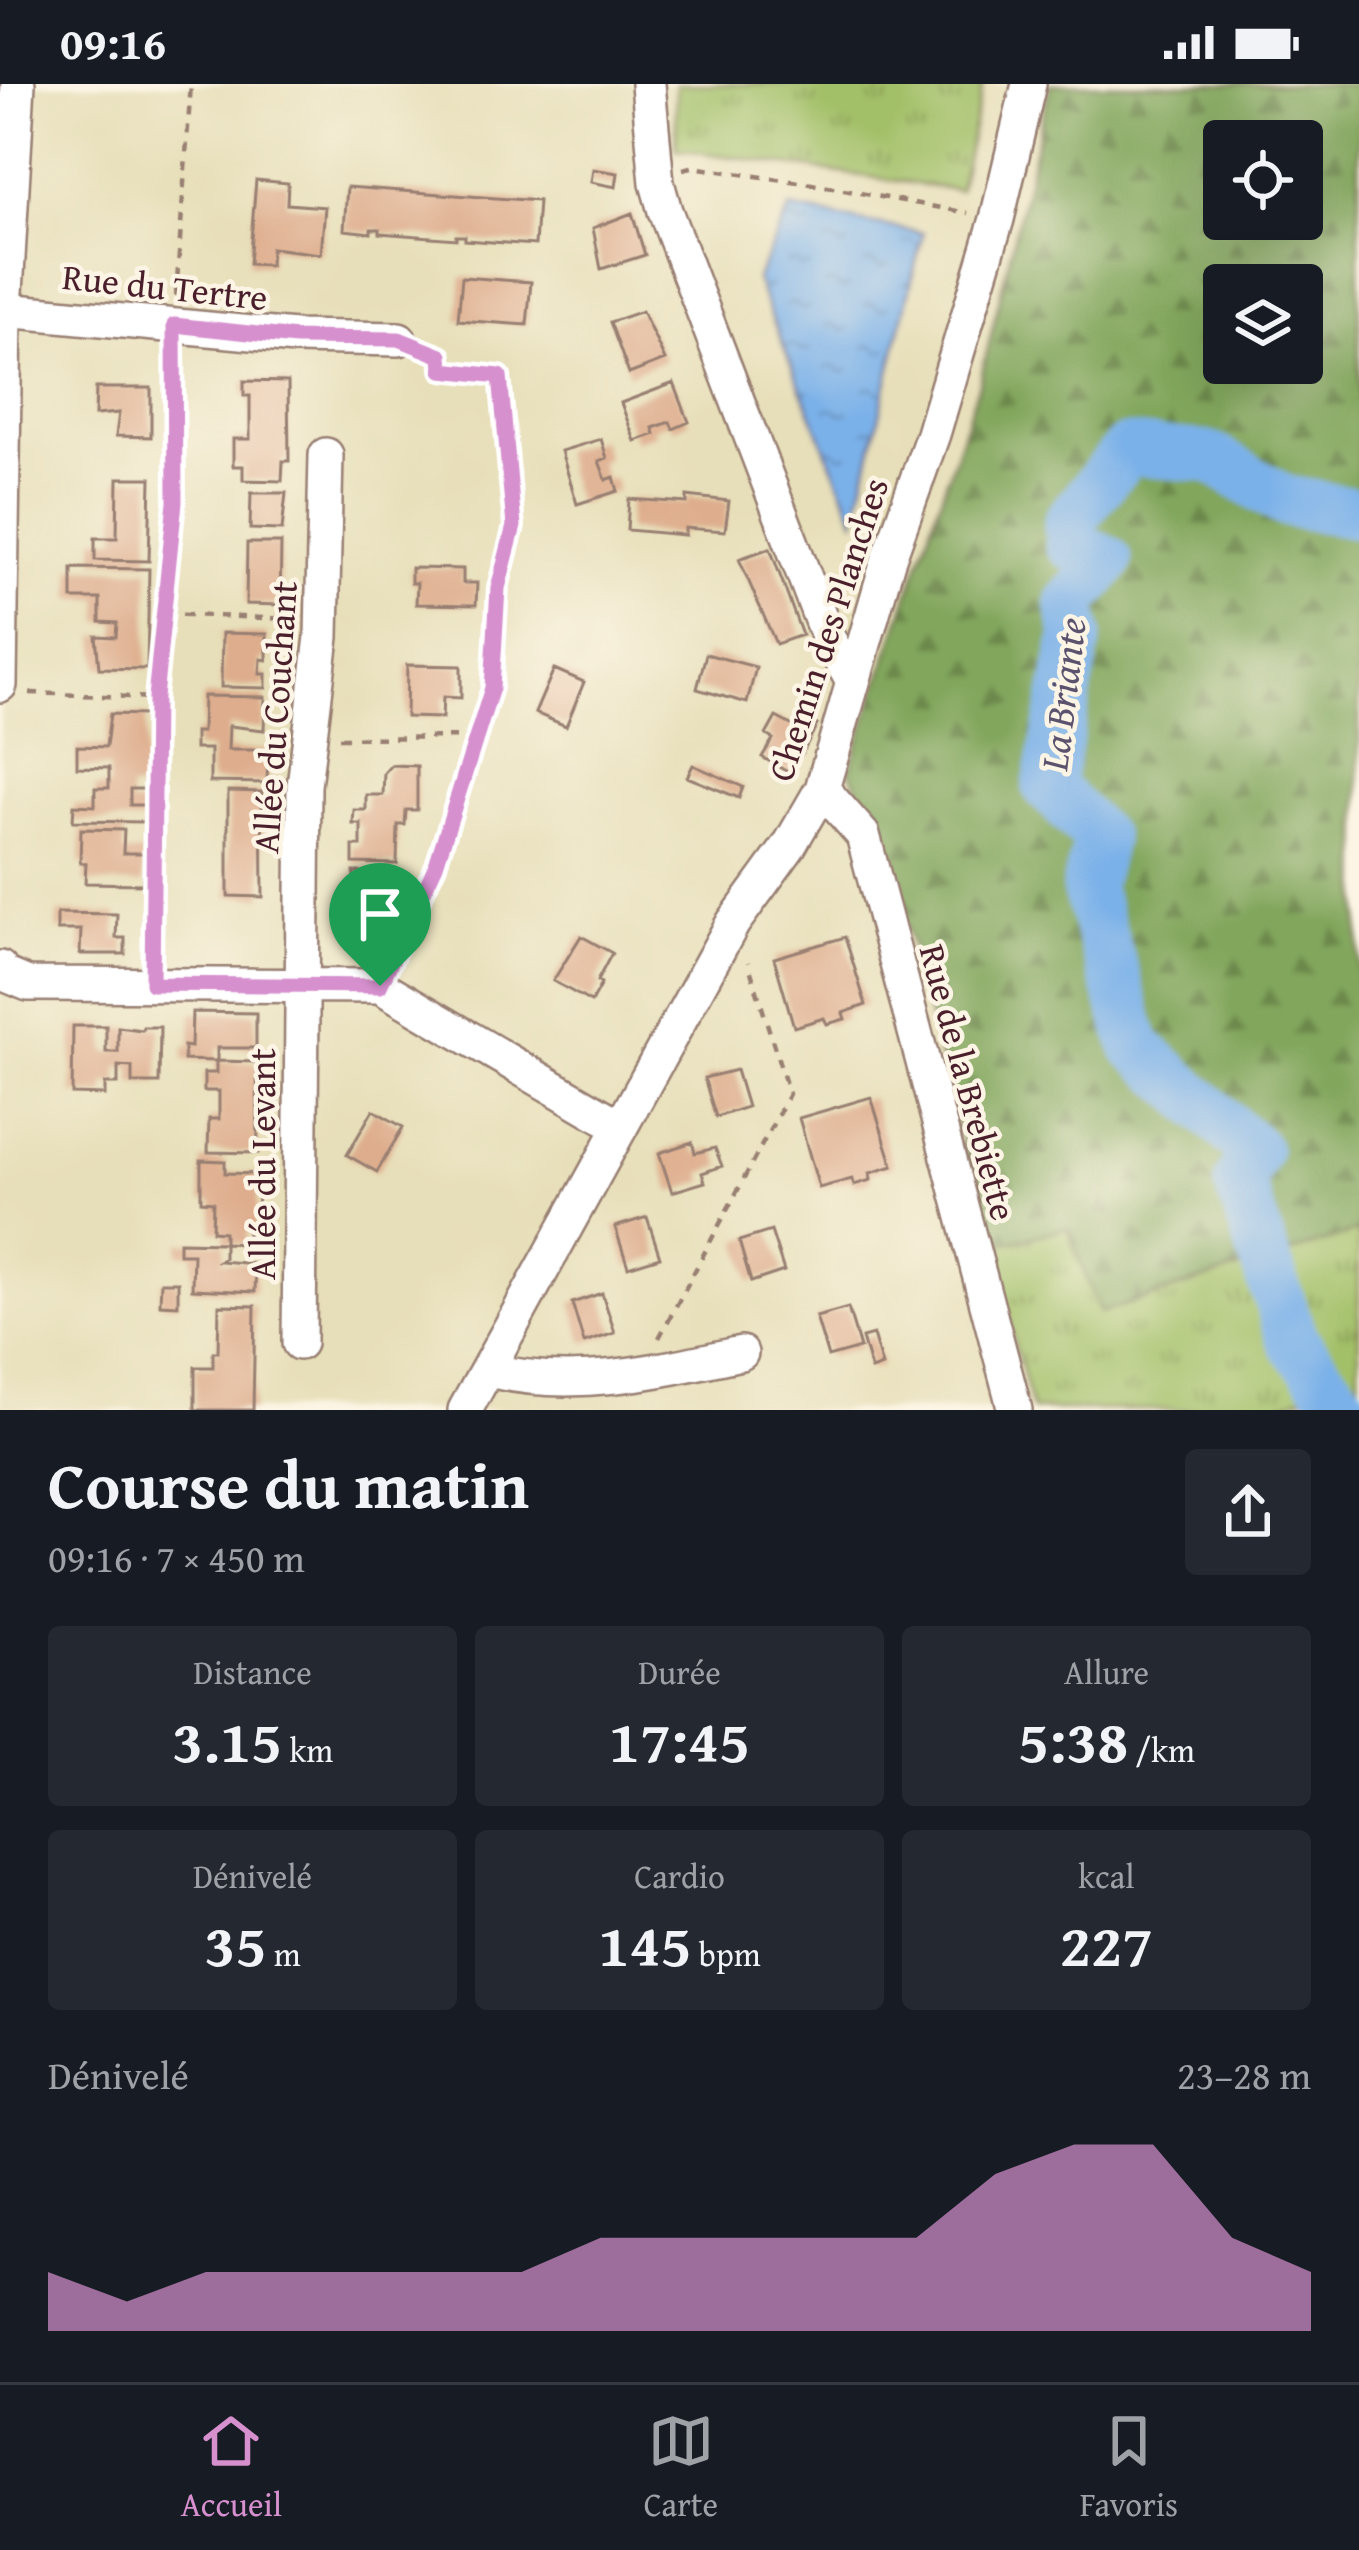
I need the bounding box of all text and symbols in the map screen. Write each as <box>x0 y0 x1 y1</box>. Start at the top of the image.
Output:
text: 09:16 <box>60 10 166 75</box>
map controls <box>1203 120 1323 384</box>
button: locate <box>1203 120 1323 240</box>
street label: Rue du Tertre <box>60 249 270 323</box>
button: layers <box>1203 264 1323 384</box>
street label: Chemin des Planches <box>753 470 901 788</box>
street label: Allée du Couchant <box>238 579 310 855</box>
water label: La Briante <box>1024 614 1100 775</box>
pin <box>329 863 431 986</box>
icon: arrive <box>347 881 413 947</box>
street label: Rue de la Brebiette <box>907 938 1031 1226</box>
street label: Allée du Levant <box>235 1048 288 1280</box>
text: Course du matin <box>48 1435 529 1532</box>
button: share <box>1185 1449 1311 1575</box>
text: 09:16 · 7 × 450 m <box>48 1529 305 1586</box>
text: Distance <box>193 1648 312 1696</box>
text: Durée <box>638 1648 721 1696</box>
text: Allure <box>1064 1648 1149 1696</box>
text: 3.15 <box>172 1696 282 1784</box>
text: 17:45 <box>609 1696 750 1784</box>
text: 5:38 <box>1018 1696 1128 1784</box>
text: km <box>282 1726 333 1774</box>
text: /km <box>1128 1726 1195 1774</box>
text: Dénivelé <box>193 1852 312 1900</box>
text: Cardio <box>634 1852 725 1900</box>
text: kcal <box>1078 1852 1135 1900</box>
text: 35 <box>204 1900 266 1988</box>
text: 145 <box>598 1900 692 1988</box>
text: 227 <box>1060 1900 1153 1988</box>
text: m <box>266 1930 301 1978</box>
text: bpm <box>692 1930 761 1978</box>
text: Dénivelé <box>48 2046 189 2103</box>
text: 23–28 m <box>1177 2046 1311 2103</box>
tab: Accueil <box>181 2408 282 2528</box>
tab: Carte <box>644 2408 718 2528</box>
tab: Favoris <box>1080 2408 1178 2528</box>

